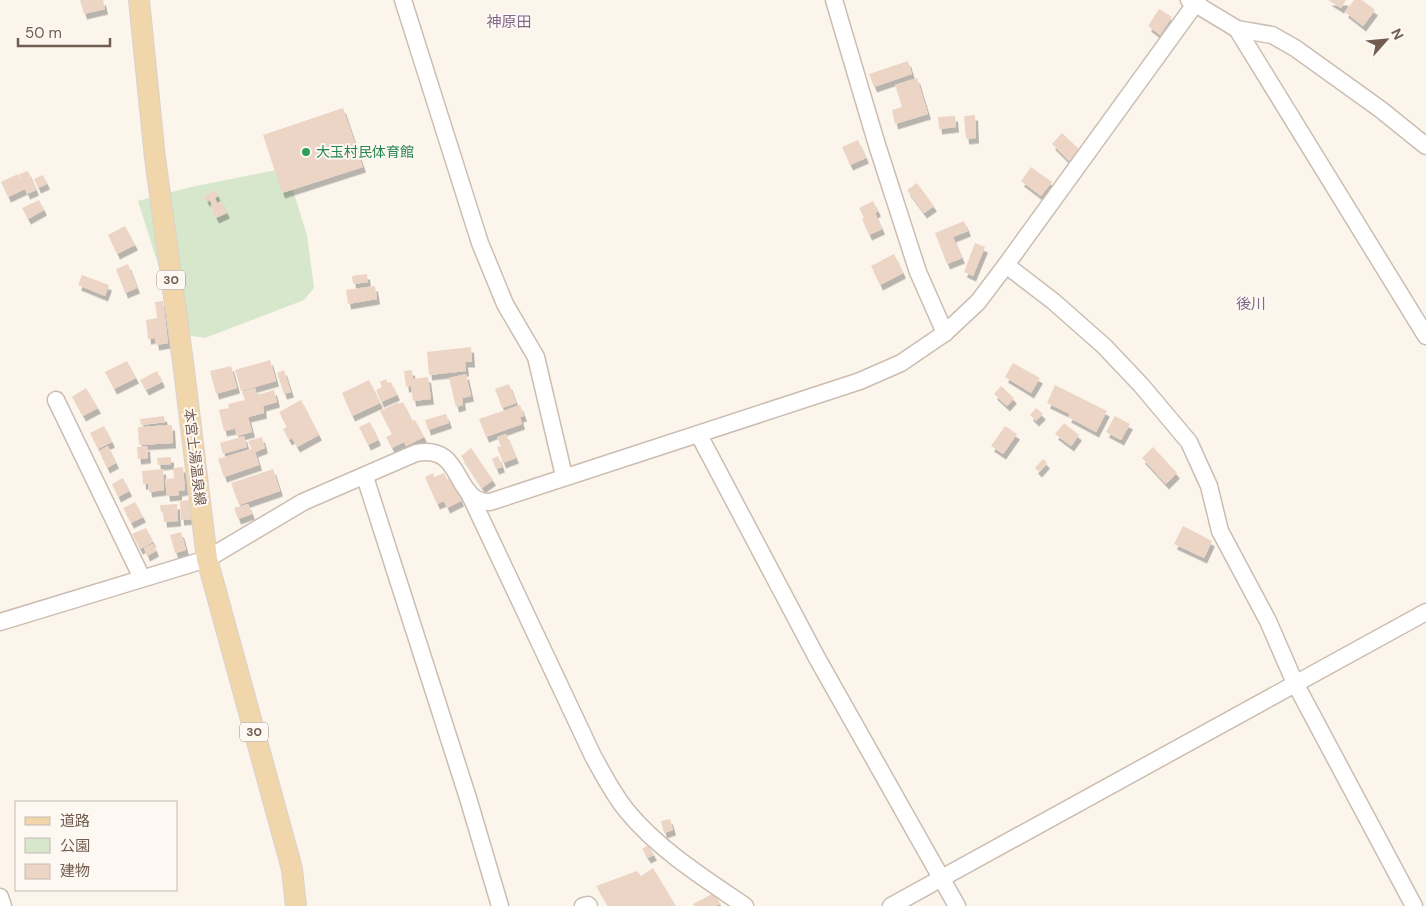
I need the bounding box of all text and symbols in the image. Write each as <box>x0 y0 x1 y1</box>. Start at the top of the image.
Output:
district label: 神原田 <box>486 12 532 32</box>
scale bar <box>18 15 110 47</box>
north arrow <box>1361 15 1411 65</box>
text: 50 m <box>25 23 62 43</box>
text: N <box>1387 25 1408 43</box>
place label: 大玉村民体育館 <box>316 143 414 161</box>
marker: 大玉村民体育館 <box>300 146 312 158</box>
road number: 30 <box>157 270 185 290</box>
district label: 後川 <box>1236 294 1266 314</box>
street label: 本宮土湯温泉線 <box>180 407 210 507</box>
road number: 30 <box>240 722 268 742</box>
legend <box>15 801 178 891</box>
text: 道路 <box>60 811 90 831</box>
text: 公園 <box>60 836 90 856</box>
text: 建物 <box>60 861 90 881</box>

